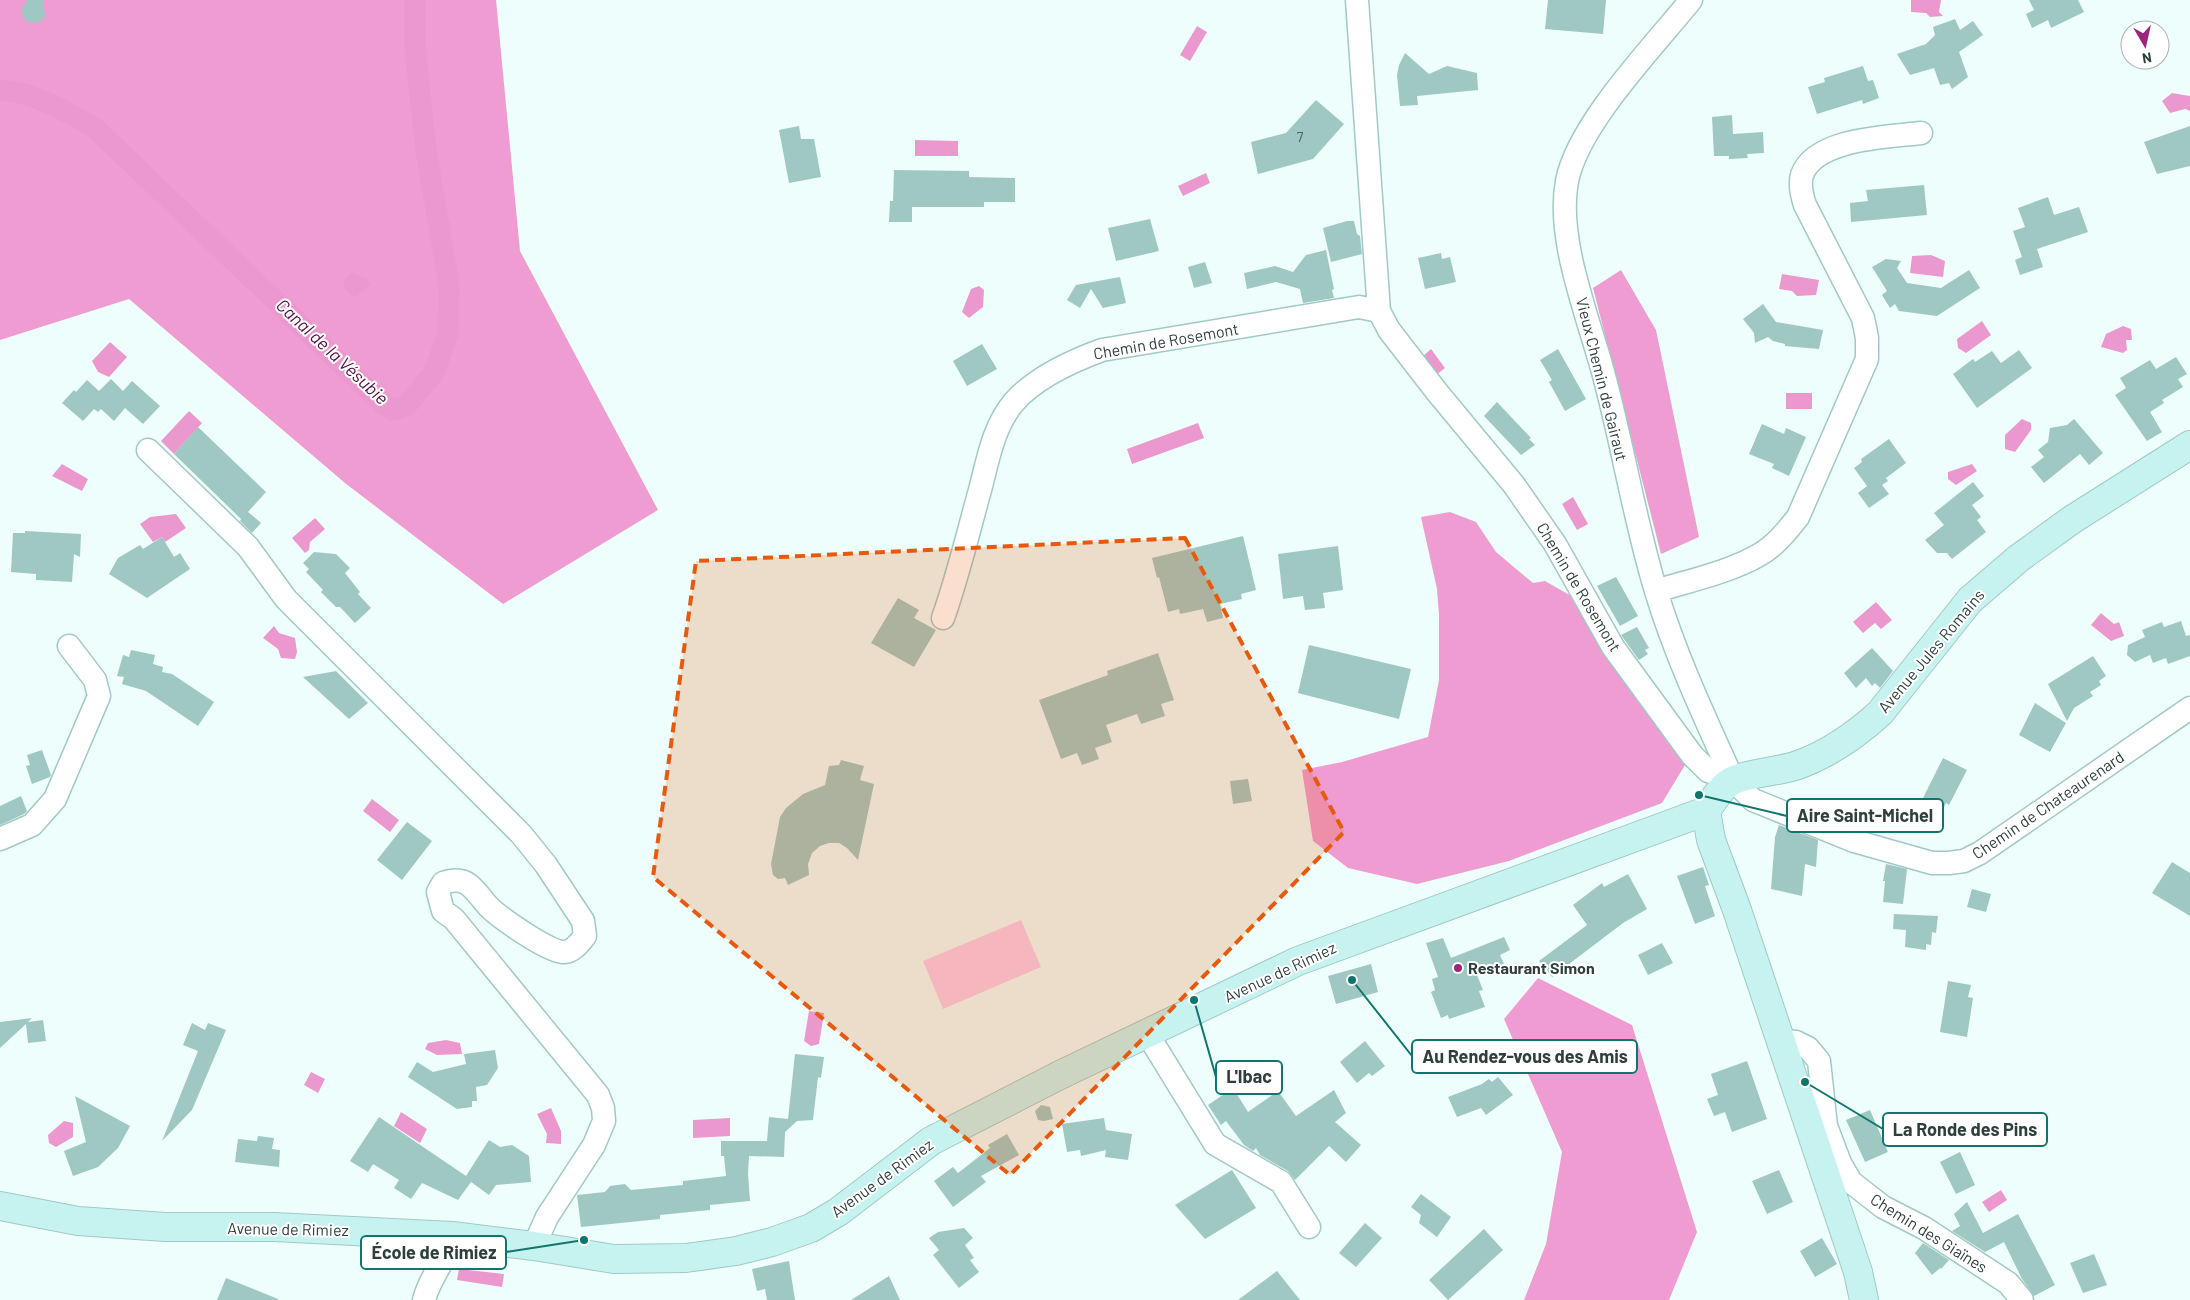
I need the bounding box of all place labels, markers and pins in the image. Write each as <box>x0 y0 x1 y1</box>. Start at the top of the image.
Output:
callout: Aire Saint-Michel <box>1787 799 1943 832</box>
place label: Restaurant Simon <box>1468 958 1595 977</box>
marker: Restaurant Simon <box>1452 962 1464 974</box>
callout: Au Rendez-vous des Amis <box>1412 1040 1637 1073</box>
callout: L'Ibac <box>1216 1061 1282 1094</box>
callout: La Ronde des Pins <box>1883 1113 2047 1146</box>
callout: École de Rimiez <box>361 1236 506 1269</box>

